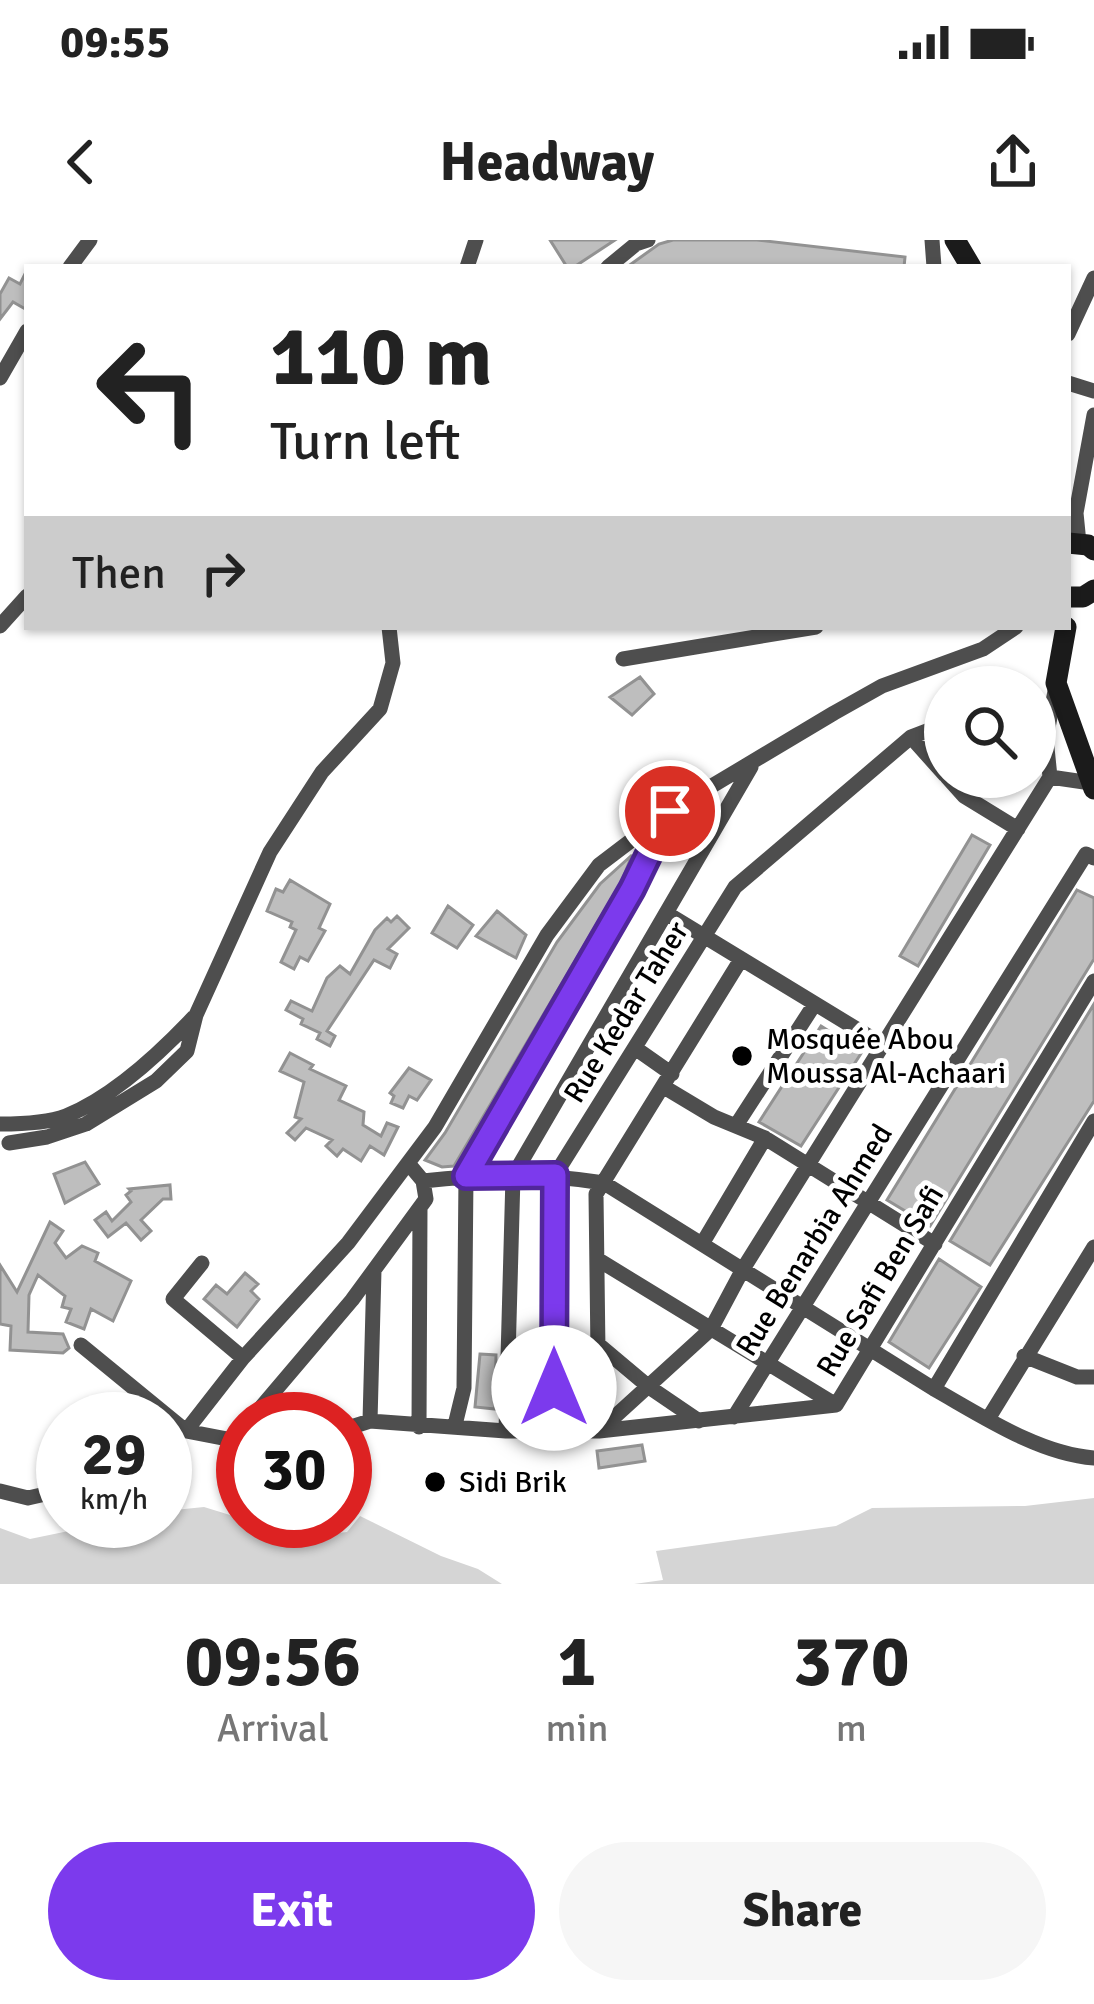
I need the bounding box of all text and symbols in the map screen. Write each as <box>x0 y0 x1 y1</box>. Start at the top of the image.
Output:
text: 09:55 <box>60 15 170 70</box>
icon: back <box>48 129 114 195</box>
text: Headway <box>440 129 654 196</box>
icon: share <box>980 129 1046 195</box>
text: 110 m <box>270 305 492 409</box>
icon: left <box>72 312 228 468</box>
text: Turn left <box>270 408 460 475</box>
icon: right <box>190 540 256 606</box>
text: Then <box>72 546 166 601</box>
map controls <box>924 666 1056 798</box>
button: search <box>924 666 1056 798</box>
pin <box>619 760 721 862</box>
icon: arrive <box>637 778 703 844</box>
street label: Rue Kedar Taher <box>556 915 697 1110</box>
place label: Mosquée Abou Moussa Al-Achaari <box>766 1021 1006 1092</box>
marker: Mosquée Abou Moussa Al-Achaari <box>729 1043 755 1069</box>
street label: Rue Benarbia Ahmed <box>728 1118 901 1363</box>
street label: Rue Safi Ben Safi <box>809 1179 952 1384</box>
position arrow <box>491 1325 617 1451</box>
speed limit sign: 30 <box>216 1392 372 1548</box>
text: 29 <box>82 1418 146 1492</box>
place label: Sidi Brik <box>459 1464 567 1501</box>
marker: Sidi Brik <box>422 1469 448 1495</box>
text: km/h <box>80 1481 148 1518</box>
text: 09:56 <box>184 1617 361 1706</box>
text: 1 <box>558 1617 596 1706</box>
text: 370 <box>793 1617 910 1706</box>
text: Arrival <box>217 1704 329 1752</box>
text: min <box>546 1704 609 1752</box>
text: m <box>836 1704 867 1752</box>
button: Exit <box>48 1842 535 1980</box>
button: Share <box>559 1842 1046 1980</box>

